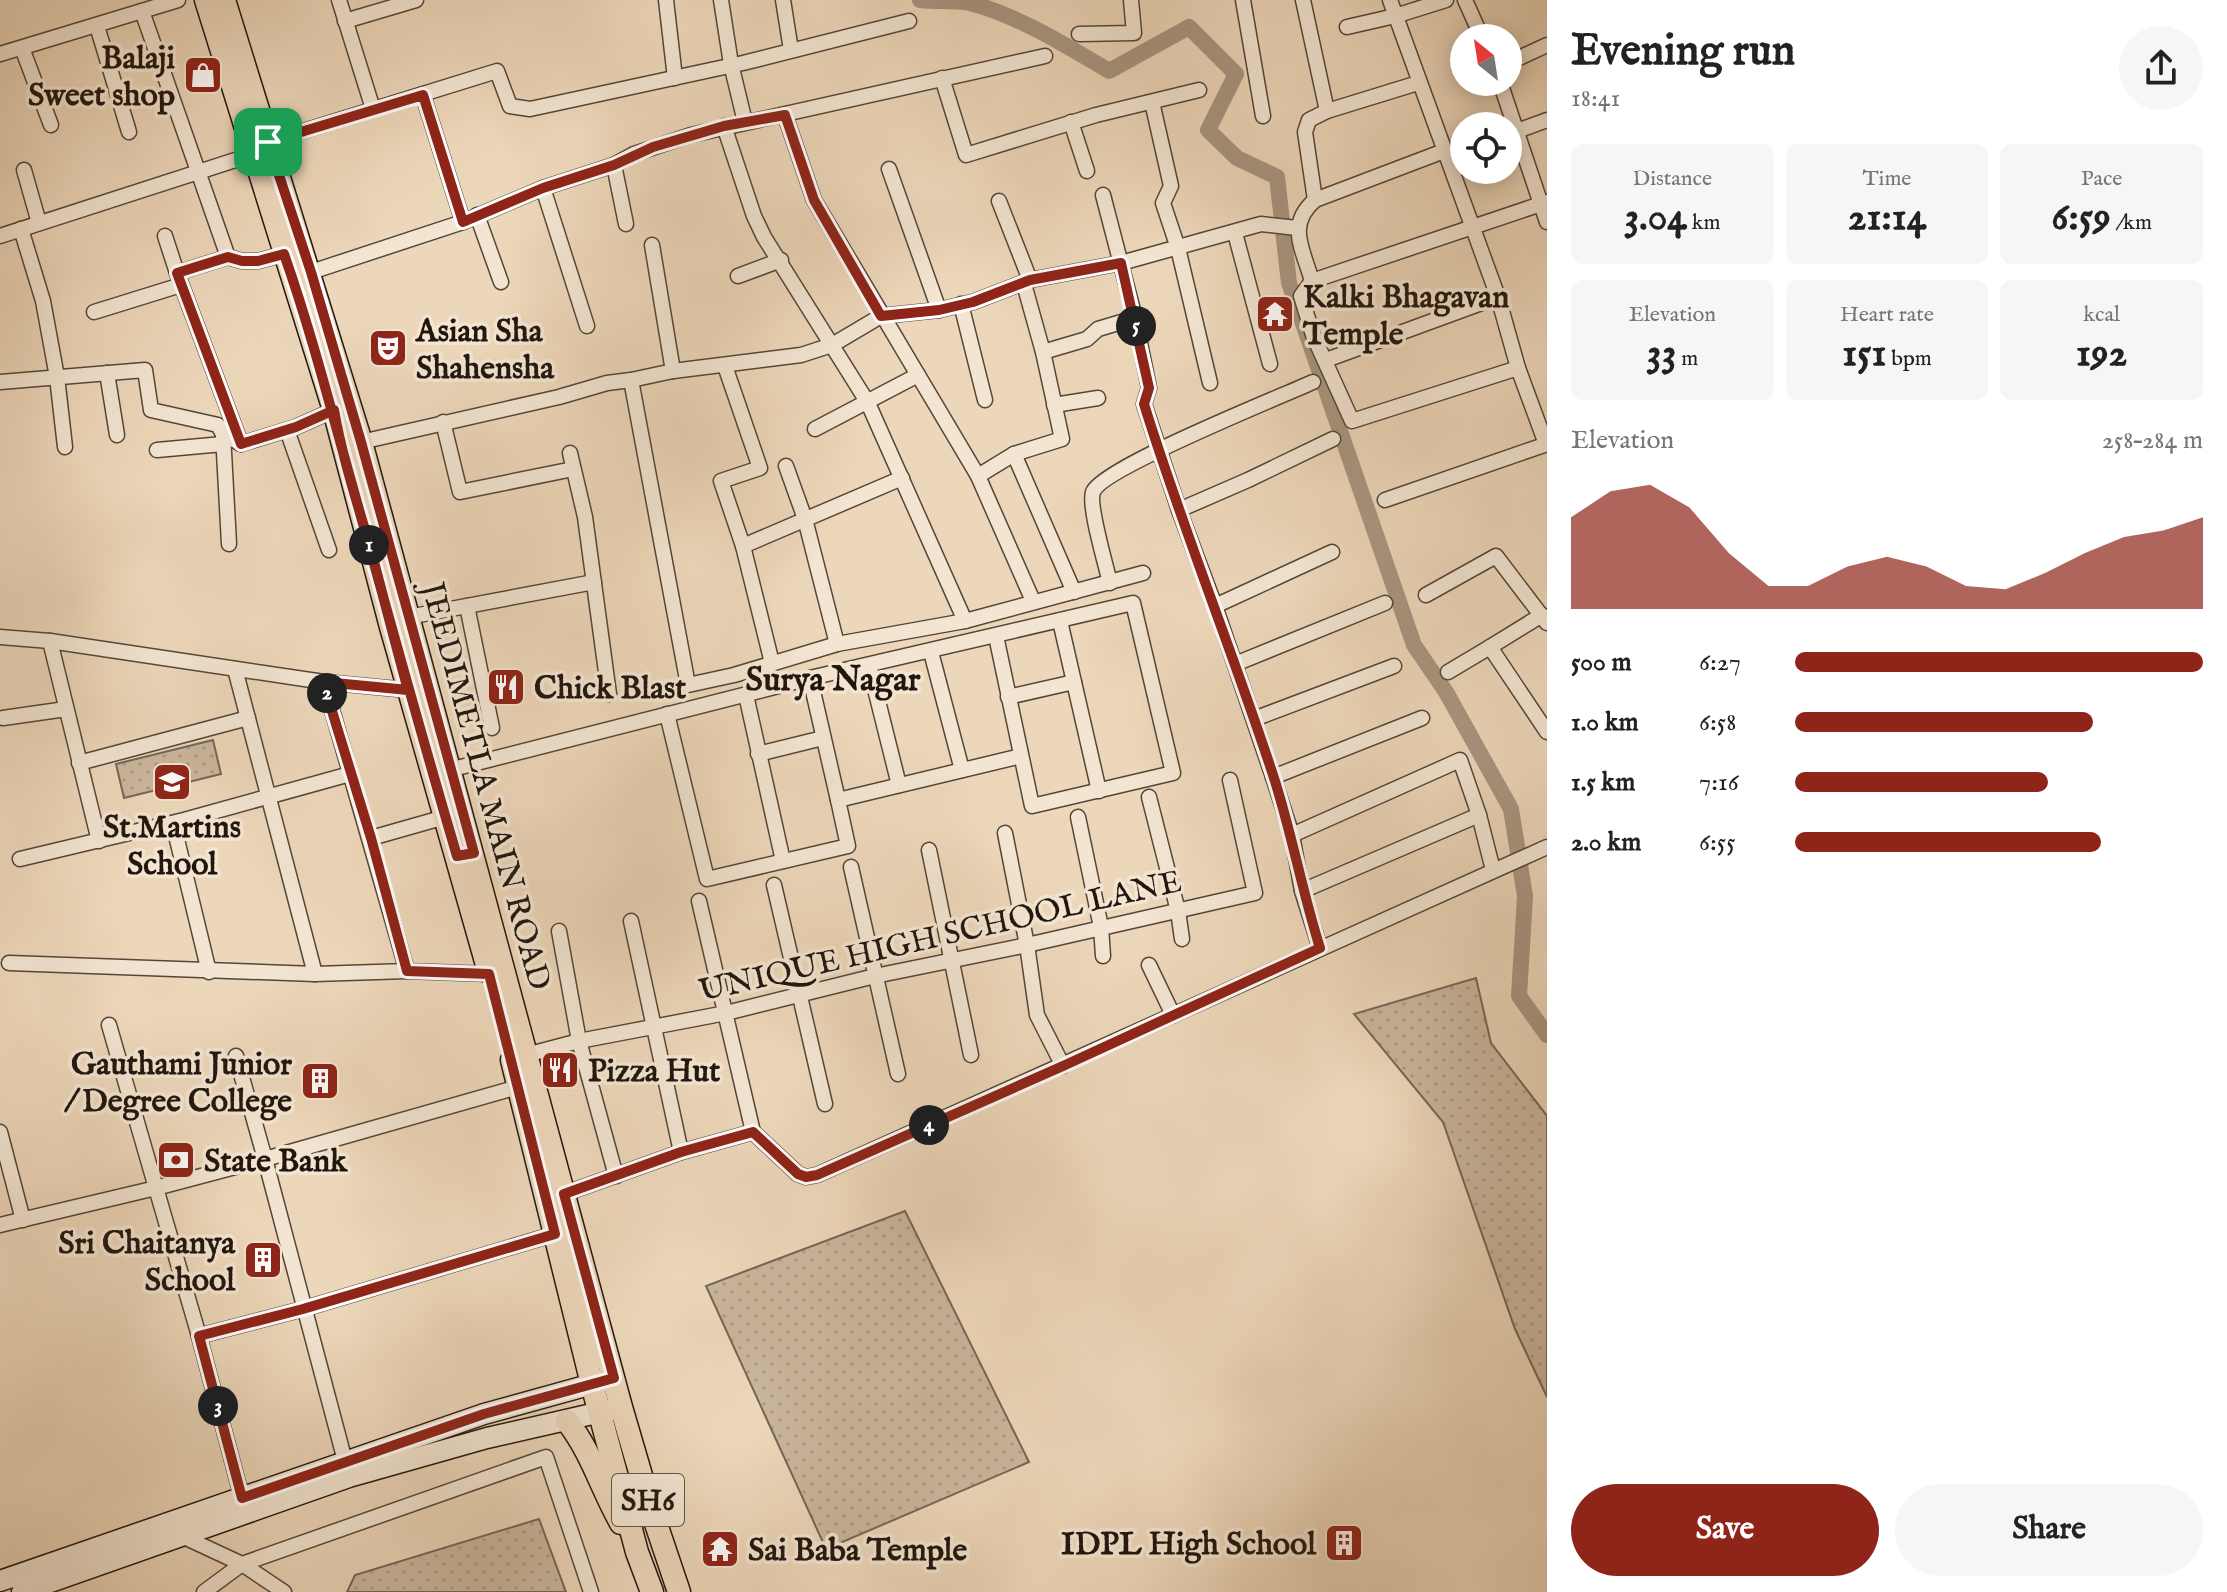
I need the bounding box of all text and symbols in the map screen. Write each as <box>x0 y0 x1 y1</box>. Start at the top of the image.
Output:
north arrow <box>1450 24 1522 96</box>
map controls <box>1450 24 1522 184</box>
text: Evening run <box>1571 24 1795 80</box>
button: share <box>2119 26 2203 110</box>
place label: Balaji Sweet shop <box>28 39 175 117</box>
shop icon: Balaji Sweet shop <box>182 54 224 96</box>
text: 18:41 <box>1571 82 1620 115</box>
pin <box>234 108 302 176</box>
button: locate <box>1450 112 1522 184</box>
icon: arrive <box>246 120 290 164</box>
text: Distance <box>1633 165 1712 193</box>
text: Time <box>1863 165 1911 193</box>
text: Pace <box>2081 165 2122 193</box>
text: 3.04 <box>1624 193 1687 244</box>
text: 21:14 <box>1848 193 1926 244</box>
text: 6:59 <box>2051 193 2111 244</box>
text: km <box>1687 209 1721 237</box>
text: /km <box>2111 209 2152 237</box>
place label: Kalki Bhagavan Temple <box>1302 278 1509 356</box>
temple icon: Kalki Bhagavan Temple <box>1254 293 1296 335</box>
text: Elevation <box>1629 301 1716 329</box>
text: Heart rate <box>1840 301 1934 329</box>
text: kcal <box>2083 301 2120 329</box>
pin: 5 <box>1116 306 1156 346</box>
place label: Asian Sha Shahensha <box>414 312 555 390</box>
text: 5 <box>1132 312 1140 340</box>
theatre icon: Asian Sha Shahensha <box>367 327 409 369</box>
text: 33 <box>1646 329 1676 380</box>
text: 151 <box>1842 329 1886 380</box>
text: 192 <box>2076 329 2127 380</box>
text: m <box>1676 345 1698 373</box>
text: bpm <box>1886 345 1932 373</box>
text: Elevation <box>1571 424 1674 457</box>
text: 258–284 m <box>2102 424 2203 457</box>
pin: 1 <box>349 525 389 565</box>
text: 1 <box>365 531 373 559</box>
street label: JEEDIMETLA MAIN ROAD <box>410 575 559 995</box>
text: 500 m <box>1571 646 1632 679</box>
text: 6:27 <box>1699 646 1741 679</box>
district label: Surya Nagar <box>746 659 921 702</box>
restaurant icon: Chick Blast <box>485 666 527 708</box>
place label: Chick Blast <box>534 669 686 710</box>
pin: 2 <box>307 673 347 713</box>
text: 2 <box>322 679 332 707</box>
text: 1.0 km <box>1571 706 1639 739</box>
text: 6:58 <box>1699 706 1736 739</box>
school or university icon: St.Martins School <box>151 761 193 803</box>
text: 1.5 km <box>1571 766 1635 799</box>
text: 7:16 <box>1699 766 1739 799</box>
place label: St.Martins School <box>103 808 241 886</box>
text: 2.0 km <box>1571 826 1641 859</box>
text: 6:55 <box>1699 826 1736 859</box>
street label: UNIQUE HIGH SCHOOL LANE <box>695 862 1186 1013</box>
place label: Gauthami Junior / Degree College <box>63 1045 292 1123</box>
restaurant icon: Pizza Hut <box>539 1049 581 1091</box>
place label: Pizza Hut <box>588 1052 720 1093</box>
building icon: Gauthami Junior / Degree College <box>299 1060 341 1102</box>
pin: 4 <box>909 1105 949 1145</box>
text: 4 <box>924 1111 934 1139</box>
bank icon: State Bank <box>155 1139 197 1181</box>
place label: State Bank <box>204 1142 348 1183</box>
place label: Sri Chaitanya School <box>58 1224 236 1302</box>
building icon: Sri Chaitanya School <box>242 1239 284 1281</box>
pin: 3 <box>198 1386 238 1426</box>
text: 3 <box>214 1392 222 1420</box>
road number: SH6 <box>612 1474 684 1526</box>
button: Save <box>1571 1484 1879 1576</box>
button: Share <box>1895 1484 2203 1576</box>
building icon: IDPL High School <box>1323 1522 1365 1564</box>
place label: IDPL High School <box>1061 1525 1317 1566</box>
temple icon: Sai Baba Temple <box>699 1528 741 1570</box>
place label: Sai Baba Temple <box>748 1531 967 1572</box>

